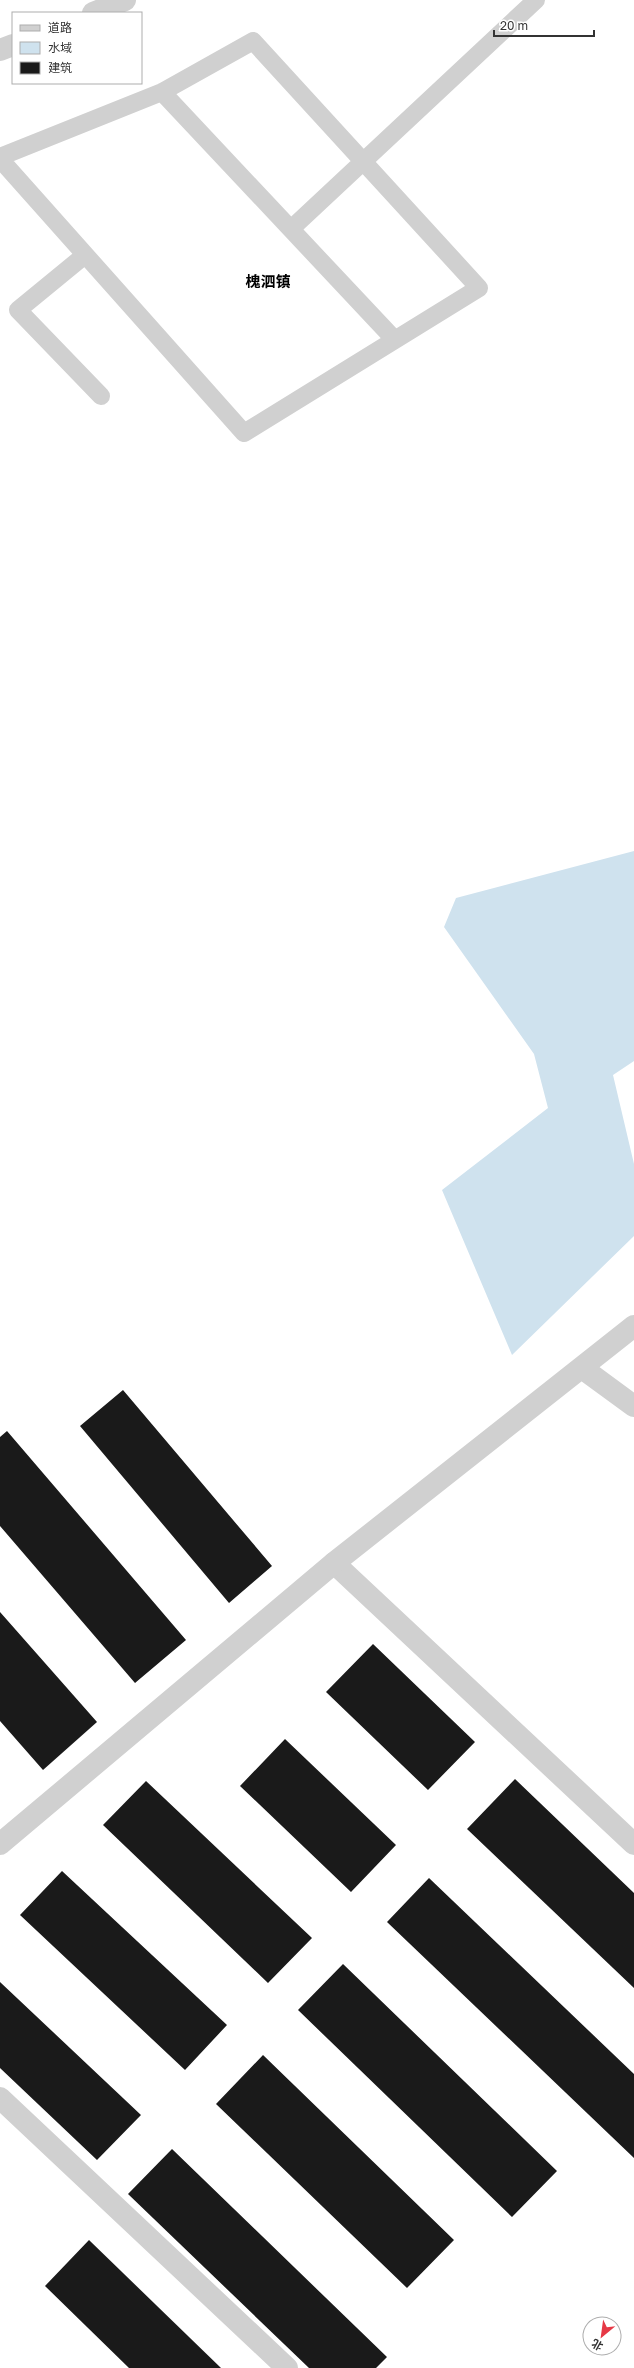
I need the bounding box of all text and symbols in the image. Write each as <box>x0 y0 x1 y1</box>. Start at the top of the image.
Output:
legend <box>12 12 142 84</box>
scale bar <box>494 12 594 38</box>
text: 20 m <box>500 18 528 33</box>
text: 道路 <box>48 20 72 35</box>
text: 水域 <box>48 40 72 55</box>
text: 建筑 <box>48 60 72 75</box>
district label: 槐泗镇 <box>245 272 291 290</box>
north arrow <box>582 2316 622 2356</box>
text: 北 <box>589 2337 605 2354</box>

